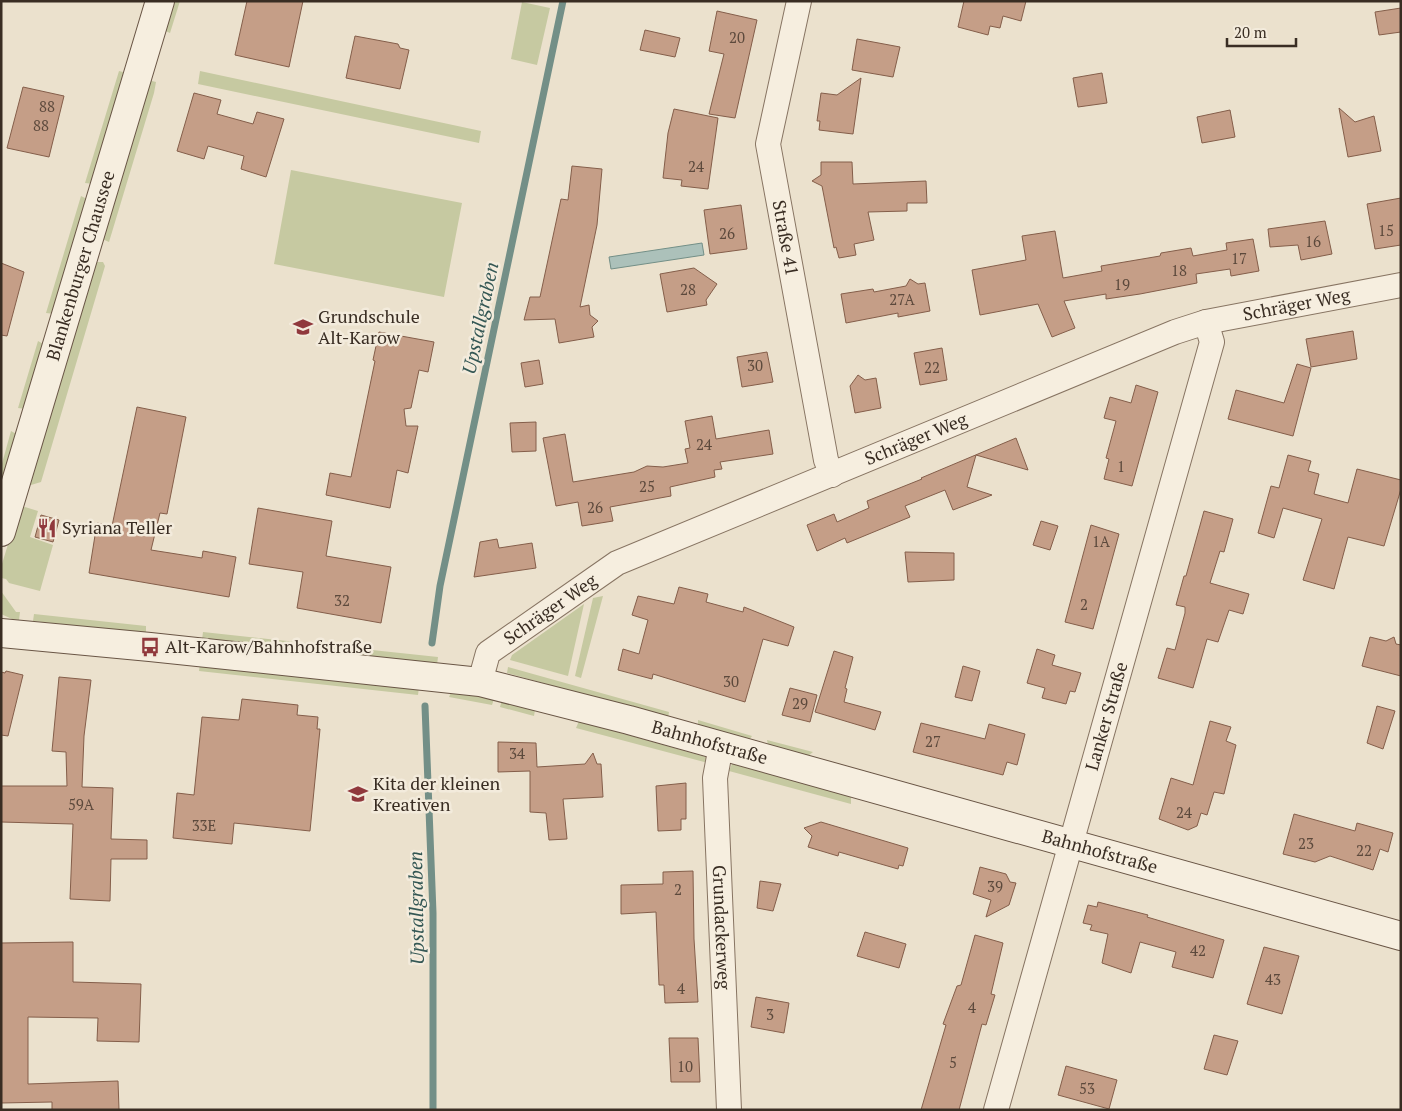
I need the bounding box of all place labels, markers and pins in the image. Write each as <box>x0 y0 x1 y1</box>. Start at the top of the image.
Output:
place label: Grundschule Alt-Karow <box>318 304 420 349</box>
school or university icon: Grundschule Alt-Karow <box>292 316 314 338</box>
place label: Syriana Teller <box>62 515 172 539</box>
restaurant icon: Syriana Teller <box>36 517 58 539</box>
place label: Alt-Karow/Bahnhofstraße <box>165 634 372 658</box>
bus stop icon: Alt-Karow/Bahnhofstraße <box>139 636 161 658</box>
place label: Kita der kleinen Kreativen <box>373 771 500 816</box>
school or university icon: Kita der kleinen Kreativen <box>347 783 369 805</box>

